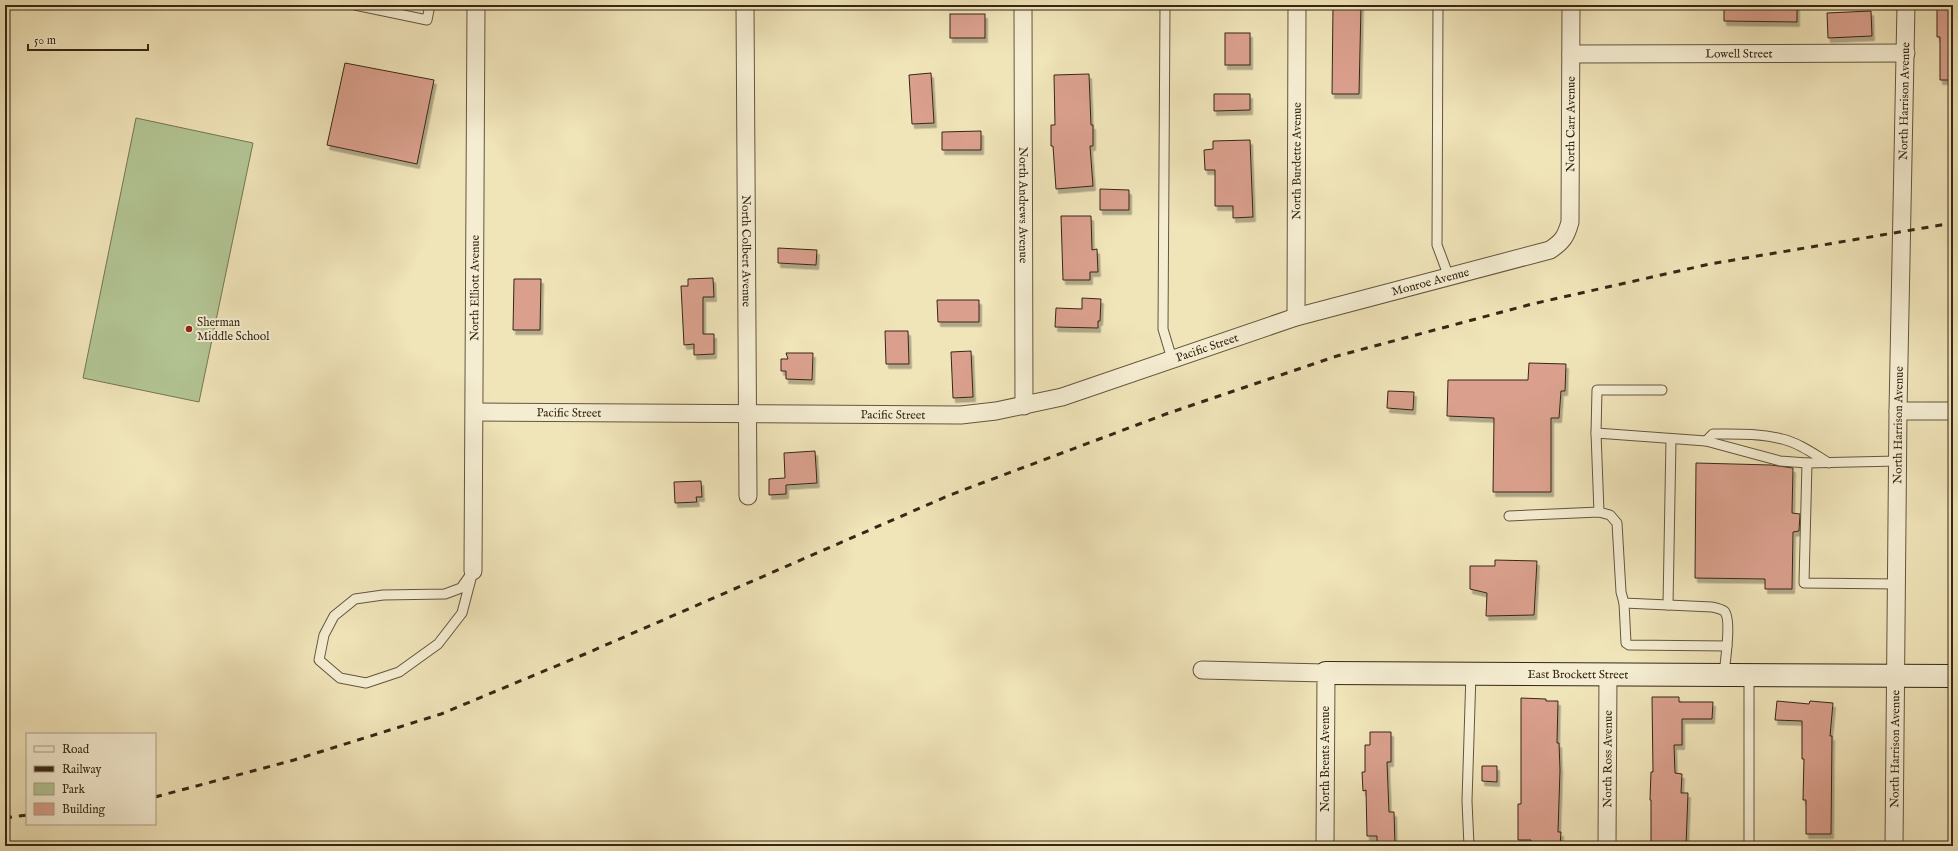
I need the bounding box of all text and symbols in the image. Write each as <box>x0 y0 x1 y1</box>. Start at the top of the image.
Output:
scale bar <box>28 26 148 52</box>
text: 50 m <box>34 33 56 48</box>
street label: North Harrison Avenue <box>1896 41 1913 160</box>
street label: Lowell Street <box>1705 46 1773 62</box>
street label: North Carr Avenue <box>1563 76 1579 172</box>
street label: North Burdette Avenue <box>1289 102 1305 220</box>
street label: North Andrews Avenue <box>1015 147 1031 264</box>
street label: North Colbert Avenue <box>738 195 754 308</box>
street label: North Elliott Avenue <box>467 234 483 341</box>
street label: Monroe Avenue <box>1390 264 1471 299</box>
place label: Sherman Middle School <box>197 315 270 344</box>
marker: Sherman Middle School <box>184 324 194 334</box>
street label: Pacific Street <box>1174 330 1240 366</box>
street label: North Harrison Avenue <box>1890 365 1907 484</box>
street label: Pacific Street <box>536 405 602 421</box>
street label: Pacific Street <box>860 407 926 423</box>
street label: East Brockett Street <box>1527 667 1629 682</box>
street label: North Harrison Avenue <box>1887 689 1903 808</box>
street label: North Brents Avenue <box>1318 706 1333 812</box>
street label: North Ross Avenue <box>1600 710 1616 808</box>
legend <box>26 733 156 825</box>
text: Road <box>62 742 90 757</box>
text: Railway <box>62 762 101 777</box>
text: Park <box>62 782 85 797</box>
text: Building <box>62 802 106 817</box>

